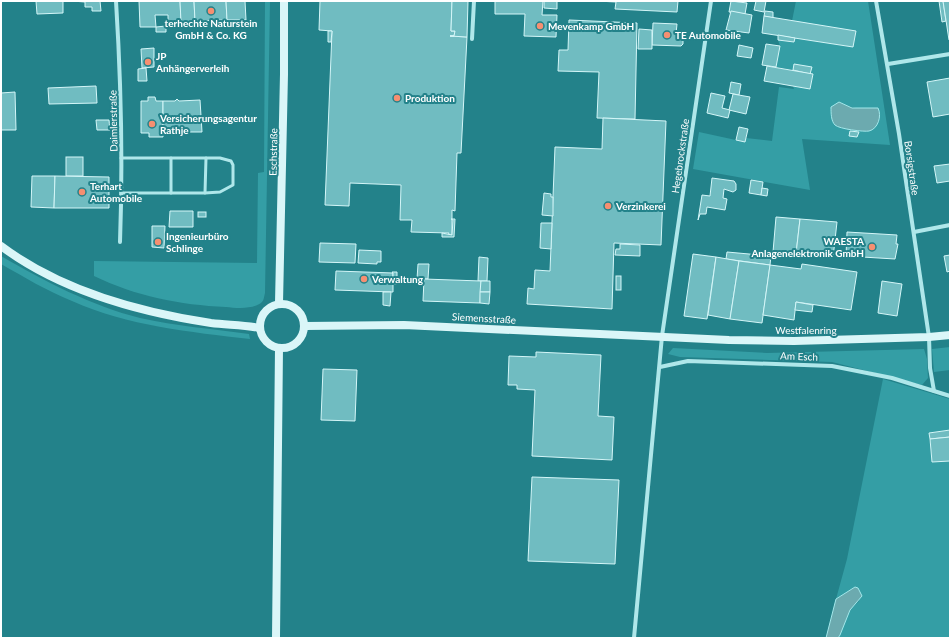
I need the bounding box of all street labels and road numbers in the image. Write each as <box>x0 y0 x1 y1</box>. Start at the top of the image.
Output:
street label: Daimlerstraße <box>106 90 120 152</box>
street label: Hegebrockstraße <box>669 118 691 194</box>
street label: Eschstraße <box>267 128 279 176</box>
street label: Borsigstraße <box>902 140 922 196</box>
street label: Siemensstraße <box>452 310 516 326</box>
street label: Westfalenring <box>775 324 837 336</box>
street label: Am Esch <box>780 349 818 363</box>

